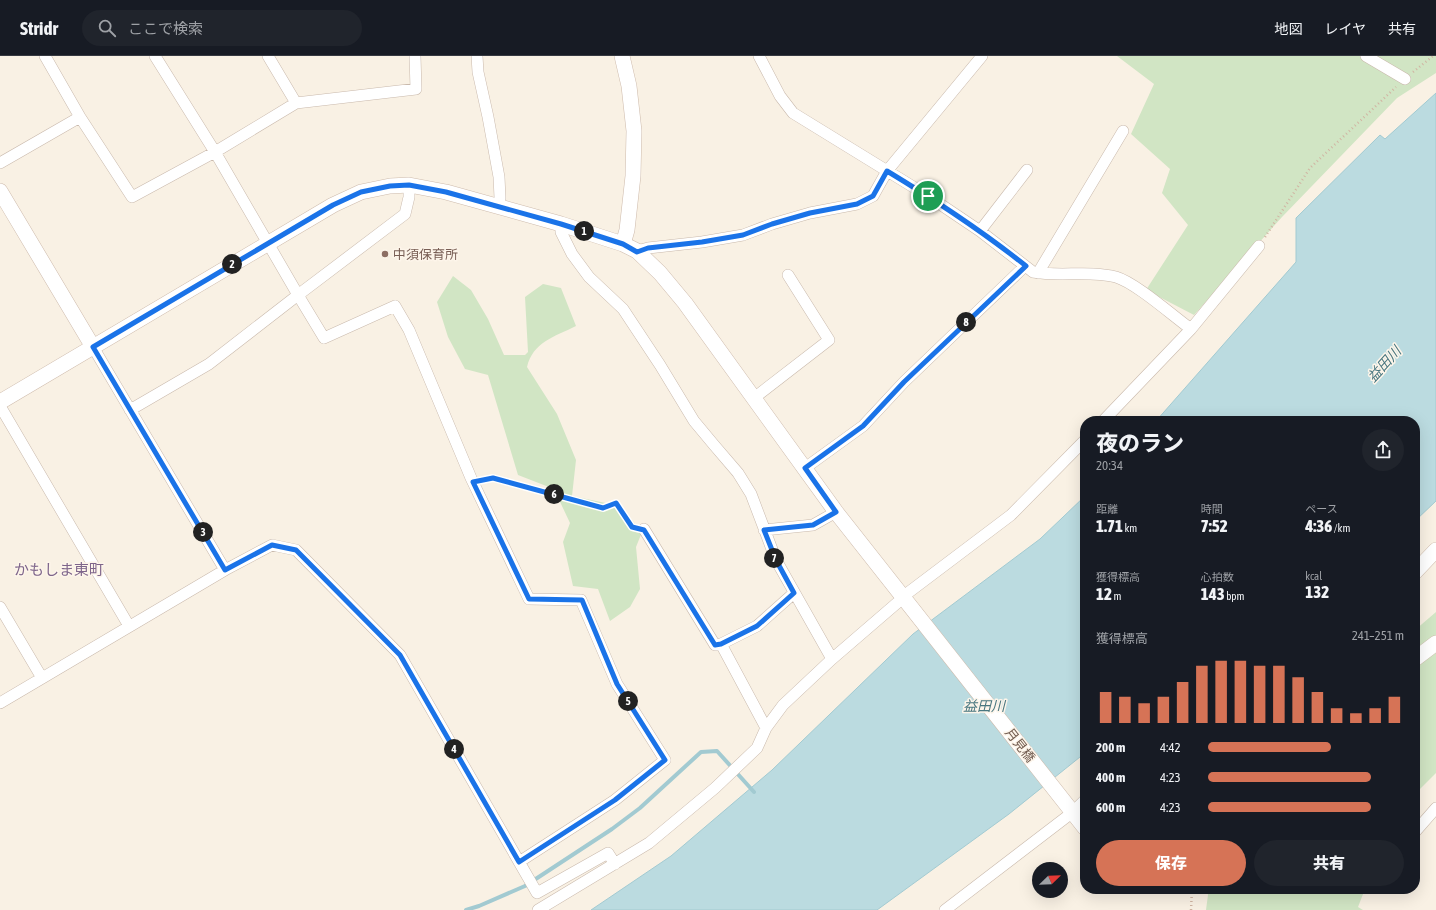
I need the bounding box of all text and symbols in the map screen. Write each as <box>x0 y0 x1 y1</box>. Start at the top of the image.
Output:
search box <box>82 10 362 46</box>
text: Stridr <box>20 17 58 39</box>
icon: search <box>96 17 118 39</box>
text: ここで検索 <box>128 20 203 37</box>
text: 地図 <box>1274 21 1302 37</box>
text: レイヤ <box>1324 21 1366 37</box>
text: 共有 <box>1388 21 1416 37</box>
pin <box>911 179 945 213</box>
icon: arrive <box>917 185 939 207</box>
pin: 1 <box>574 221 594 241</box>
text: 1 <box>581 225 587 237</box>
place label: 中須保育所 <box>393 247 458 262</box>
marker: 中須保育所 <box>380 249 390 259</box>
pin: 2 <box>222 254 242 274</box>
text: 2 <box>229 258 235 270</box>
pin: 8 <box>956 312 976 332</box>
text: 8 <box>963 316 969 328</box>
water label: 益田川 <box>1364 342 1405 385</box>
button: share <box>1362 429 1404 471</box>
text: 夜のラン <box>1096 430 1184 456</box>
text: 20:34 <box>1096 458 1123 473</box>
pin: 6 <box>544 484 564 504</box>
text: 6 <box>551 488 557 500</box>
text: 距離 <box>1096 503 1118 515</box>
text: 時間 <box>1201 503 1223 515</box>
text: ペース <box>1305 503 1338 515</box>
text: 1.71 <box>1096 516 1123 536</box>
text: 7:52 <box>1201 516 1228 536</box>
text: 4:36 <box>1305 516 1332 536</box>
pin: 3 <box>193 522 213 542</box>
text: km <box>1123 522 1137 534</box>
text: /km <box>1332 522 1350 534</box>
text: 3 <box>200 526 206 538</box>
pin: 7 <box>764 548 784 568</box>
text: 7 <box>771 552 777 564</box>
district label: かもしま東町 <box>14 561 104 578</box>
text: kcal <box>1305 570 1322 582</box>
text: 獲得標高 <box>1096 571 1140 583</box>
text: 心拍数 <box>1201 571 1234 583</box>
text: 132 <box>1305 582 1329 602</box>
text: 12 <box>1096 584 1112 604</box>
text: 143 <box>1201 584 1225 604</box>
text: m <box>1112 590 1121 602</box>
text: bpm <box>1225 590 1245 602</box>
text: 241–251 m <box>1352 628 1404 643</box>
text: 獲得標高 <box>1096 631 1148 646</box>
pin: 5 <box>618 691 638 711</box>
text: 5 <box>625 695 631 707</box>
water label: 益田川 <box>963 698 1007 714</box>
street label: 月見橋 <box>1002 725 1038 765</box>
pin: 4 <box>444 739 464 759</box>
text: 200 m <box>1096 740 1125 755</box>
text: 4:42 <box>1160 740 1181 755</box>
text: 4 <box>451 743 457 755</box>
text: 400 m <box>1096 770 1125 785</box>
text: 4:23 <box>1160 770 1181 785</box>
text: 600 m <box>1096 800 1125 815</box>
text: 4:23 <box>1160 800 1181 815</box>
button: 保存 <box>1096 840 1246 886</box>
button: 共有 <box>1254 840 1404 886</box>
north arrow <box>1032 862 1068 898</box>
map controls <box>1032 862 1068 898</box>

